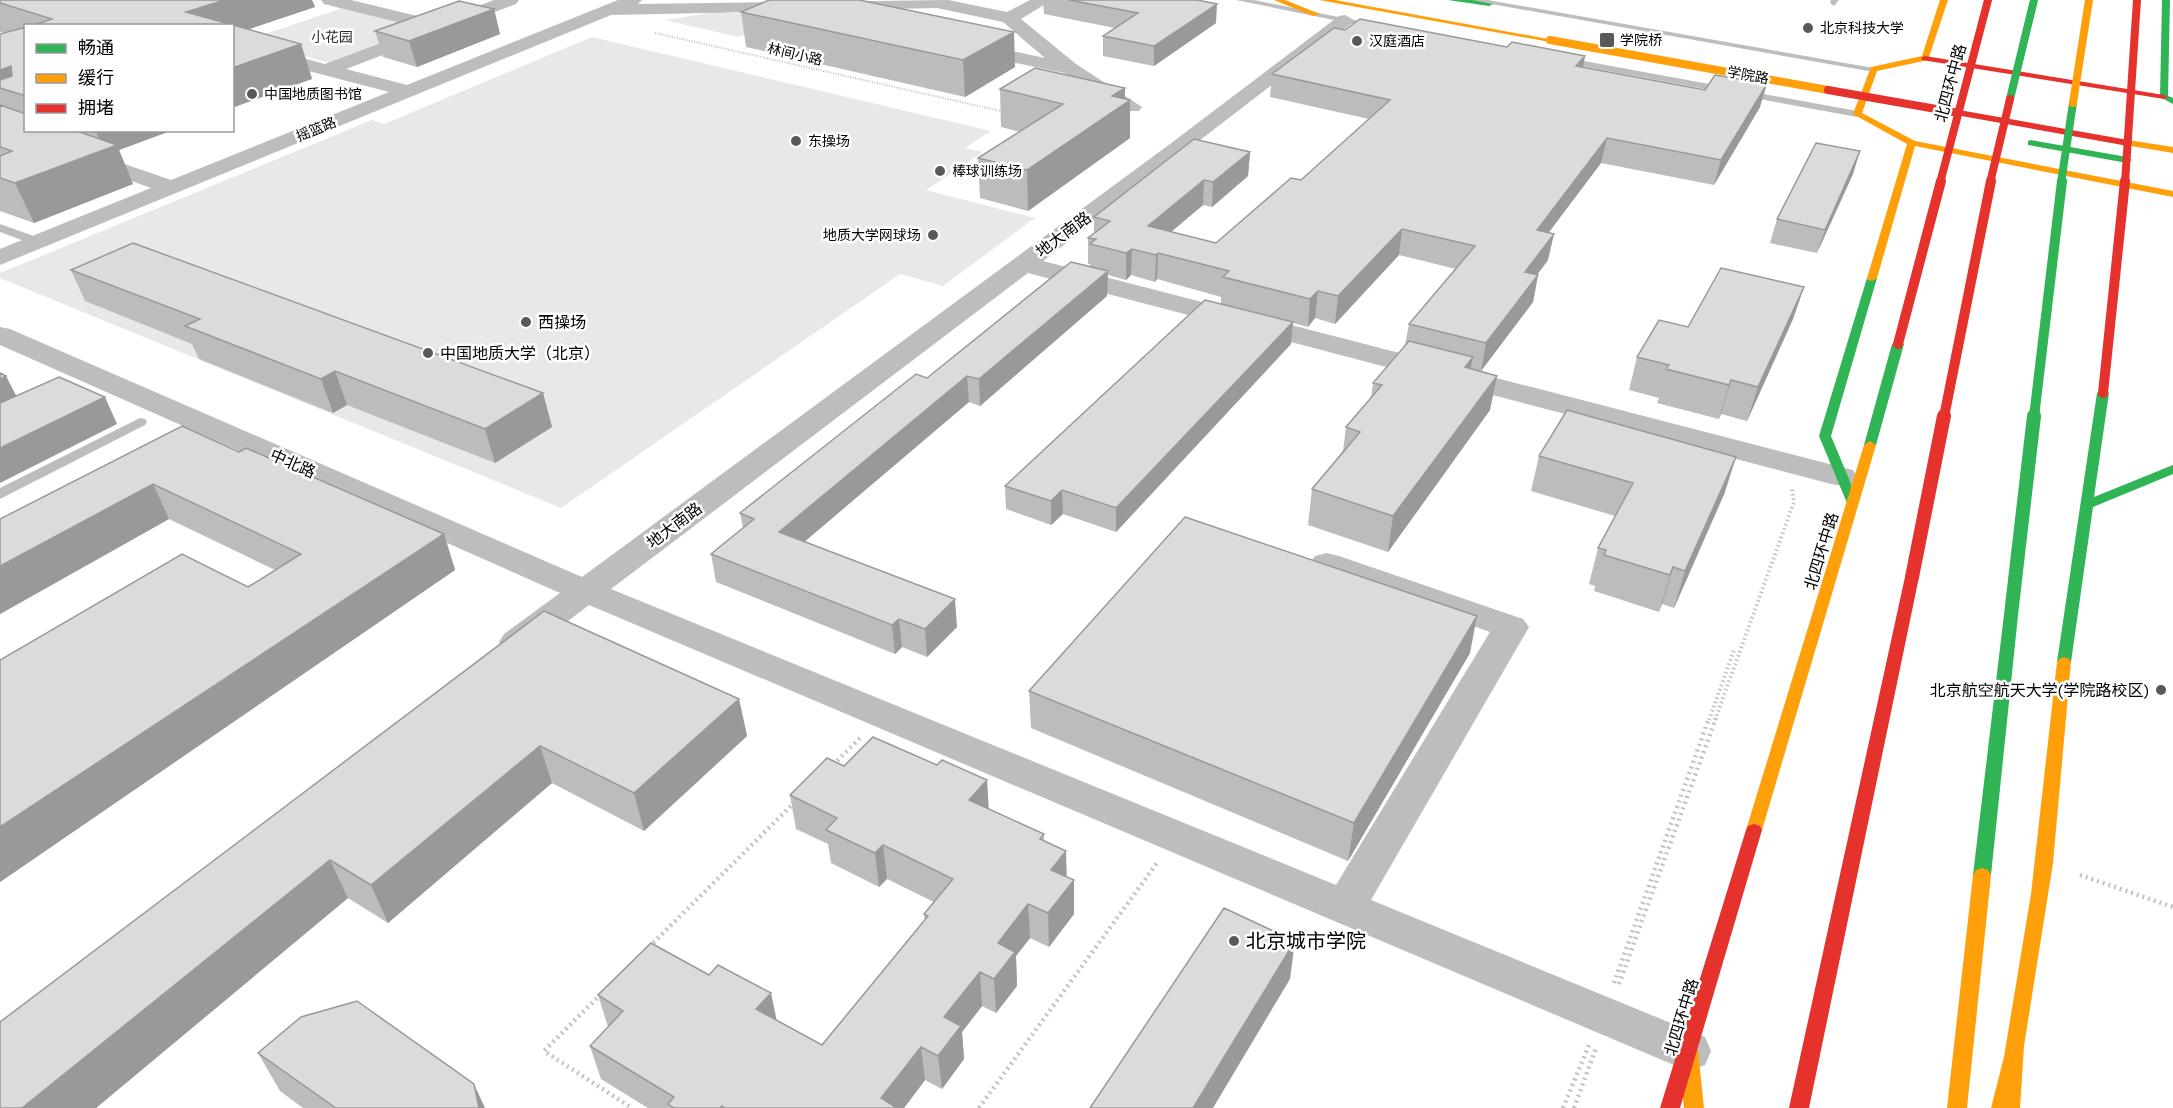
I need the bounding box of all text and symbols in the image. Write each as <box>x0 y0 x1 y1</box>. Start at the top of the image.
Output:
place label: 北京科技大学 <box>1820 20 1904 36</box>
marker: 北京科技大学 <box>1801 21 1815 35</box>
legend <box>24 24 234 132</box>
park label: 小花园 <box>311 29 353 45</box>
marker: 学院桥 <box>1598 31 1616 49</box>
place label: 学院桥 <box>1620 32 1662 48</box>
place label: 汉庭酒店 <box>1369 33 1425 49</box>
marker: 汉庭酒店 <box>1350 34 1364 48</box>
text: 畅通 <box>78 37 114 58</box>
street label: 林间小路 <box>766 40 824 68</box>
street label: 北四环中路 <box>1931 42 1970 124</box>
street label: 学院路 <box>1726 63 1770 87</box>
text: 缓行 <box>78 67 114 88</box>
place label: 中国地质图书馆 <box>264 86 362 102</box>
marker: 中国地质图书馆 <box>245 87 259 101</box>
text: 拥堵 <box>78 97 114 118</box>
street label: 摇篮路 <box>294 114 338 144</box>
place label: 东操场 <box>808 133 850 149</box>
marker: 东操场 <box>789 134 803 148</box>
place label: 棒球训练场 <box>952 163 1022 179</box>
marker: 棒球训练场 <box>933 164 947 178</box>
street label: 地大南路 <box>1032 208 1095 261</box>
place label: 地质大学网球场 <box>823 227 921 243</box>
marker: 地质大学网球场 <box>926 228 940 242</box>
place label: 西操场 <box>538 313 586 332</box>
marker: 西操场 <box>519 315 533 329</box>
place label: 中国地质大学（北京） <box>440 344 600 363</box>
marker: 中国地质大学（北京） <box>421 346 435 360</box>
street label: 中北路 <box>267 445 319 482</box>
street label: 地大南路 <box>643 499 706 552</box>
street label: 北四环中路 <box>1801 510 1842 592</box>
place label: 北京航空航天大学(学院路校区) <box>1930 681 2149 700</box>
marker: 北京航空航天大学(学院路校区) <box>2154 683 2168 697</box>
place label: 北京城市学院 <box>1246 929 1366 953</box>
marker: 北京城市学院 <box>1227 934 1241 948</box>
street label: 北四环中路 <box>1661 976 1702 1058</box>

